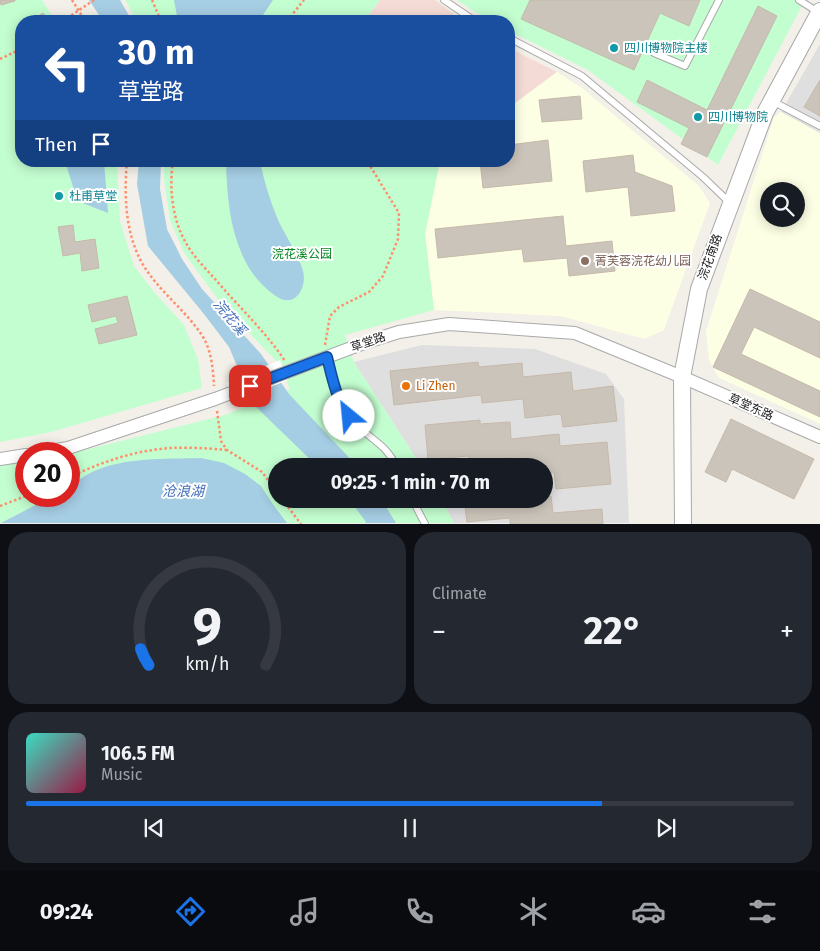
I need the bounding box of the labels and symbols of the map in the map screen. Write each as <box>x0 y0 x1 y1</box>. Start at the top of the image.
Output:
place label: 四川博物院主楼 <box>624 41 708 55</box>
marker: 四川博物院主楼 <box>608 42 620 54</box>
place label: 四川博物院 <box>708 110 768 124</box>
marker: 四川博物院 <box>692 111 704 123</box>
place label: 杜甫草堂 <box>69 189 117 203</box>
marker: 杜甫草堂 <box>53 190 65 202</box>
street label: 浣花南路 <box>695 232 725 282</box>
park label: 浣花溪公园 <box>272 247 332 261</box>
place label: 菁芙蓉浣花幼儿园 <box>595 254 691 268</box>
marker: 菁芙蓉浣花幼儿园 <box>579 255 591 267</box>
water label: 浣花溪 <box>210 296 251 340</box>
street label: 草堂路 <box>349 330 387 354</box>
pin <box>229 365 271 407</box>
place label: Li Zhen <box>416 379 455 393</box>
marker: Li Zhen <box>400 380 412 392</box>
position arrow <box>322 389 374 441</box>
street label: 草堂东路 <box>726 391 776 423</box>
speed limit sign: 20 <box>15 442 80 507</box>
water label: 沧浪湖 <box>162 483 206 500</box>

